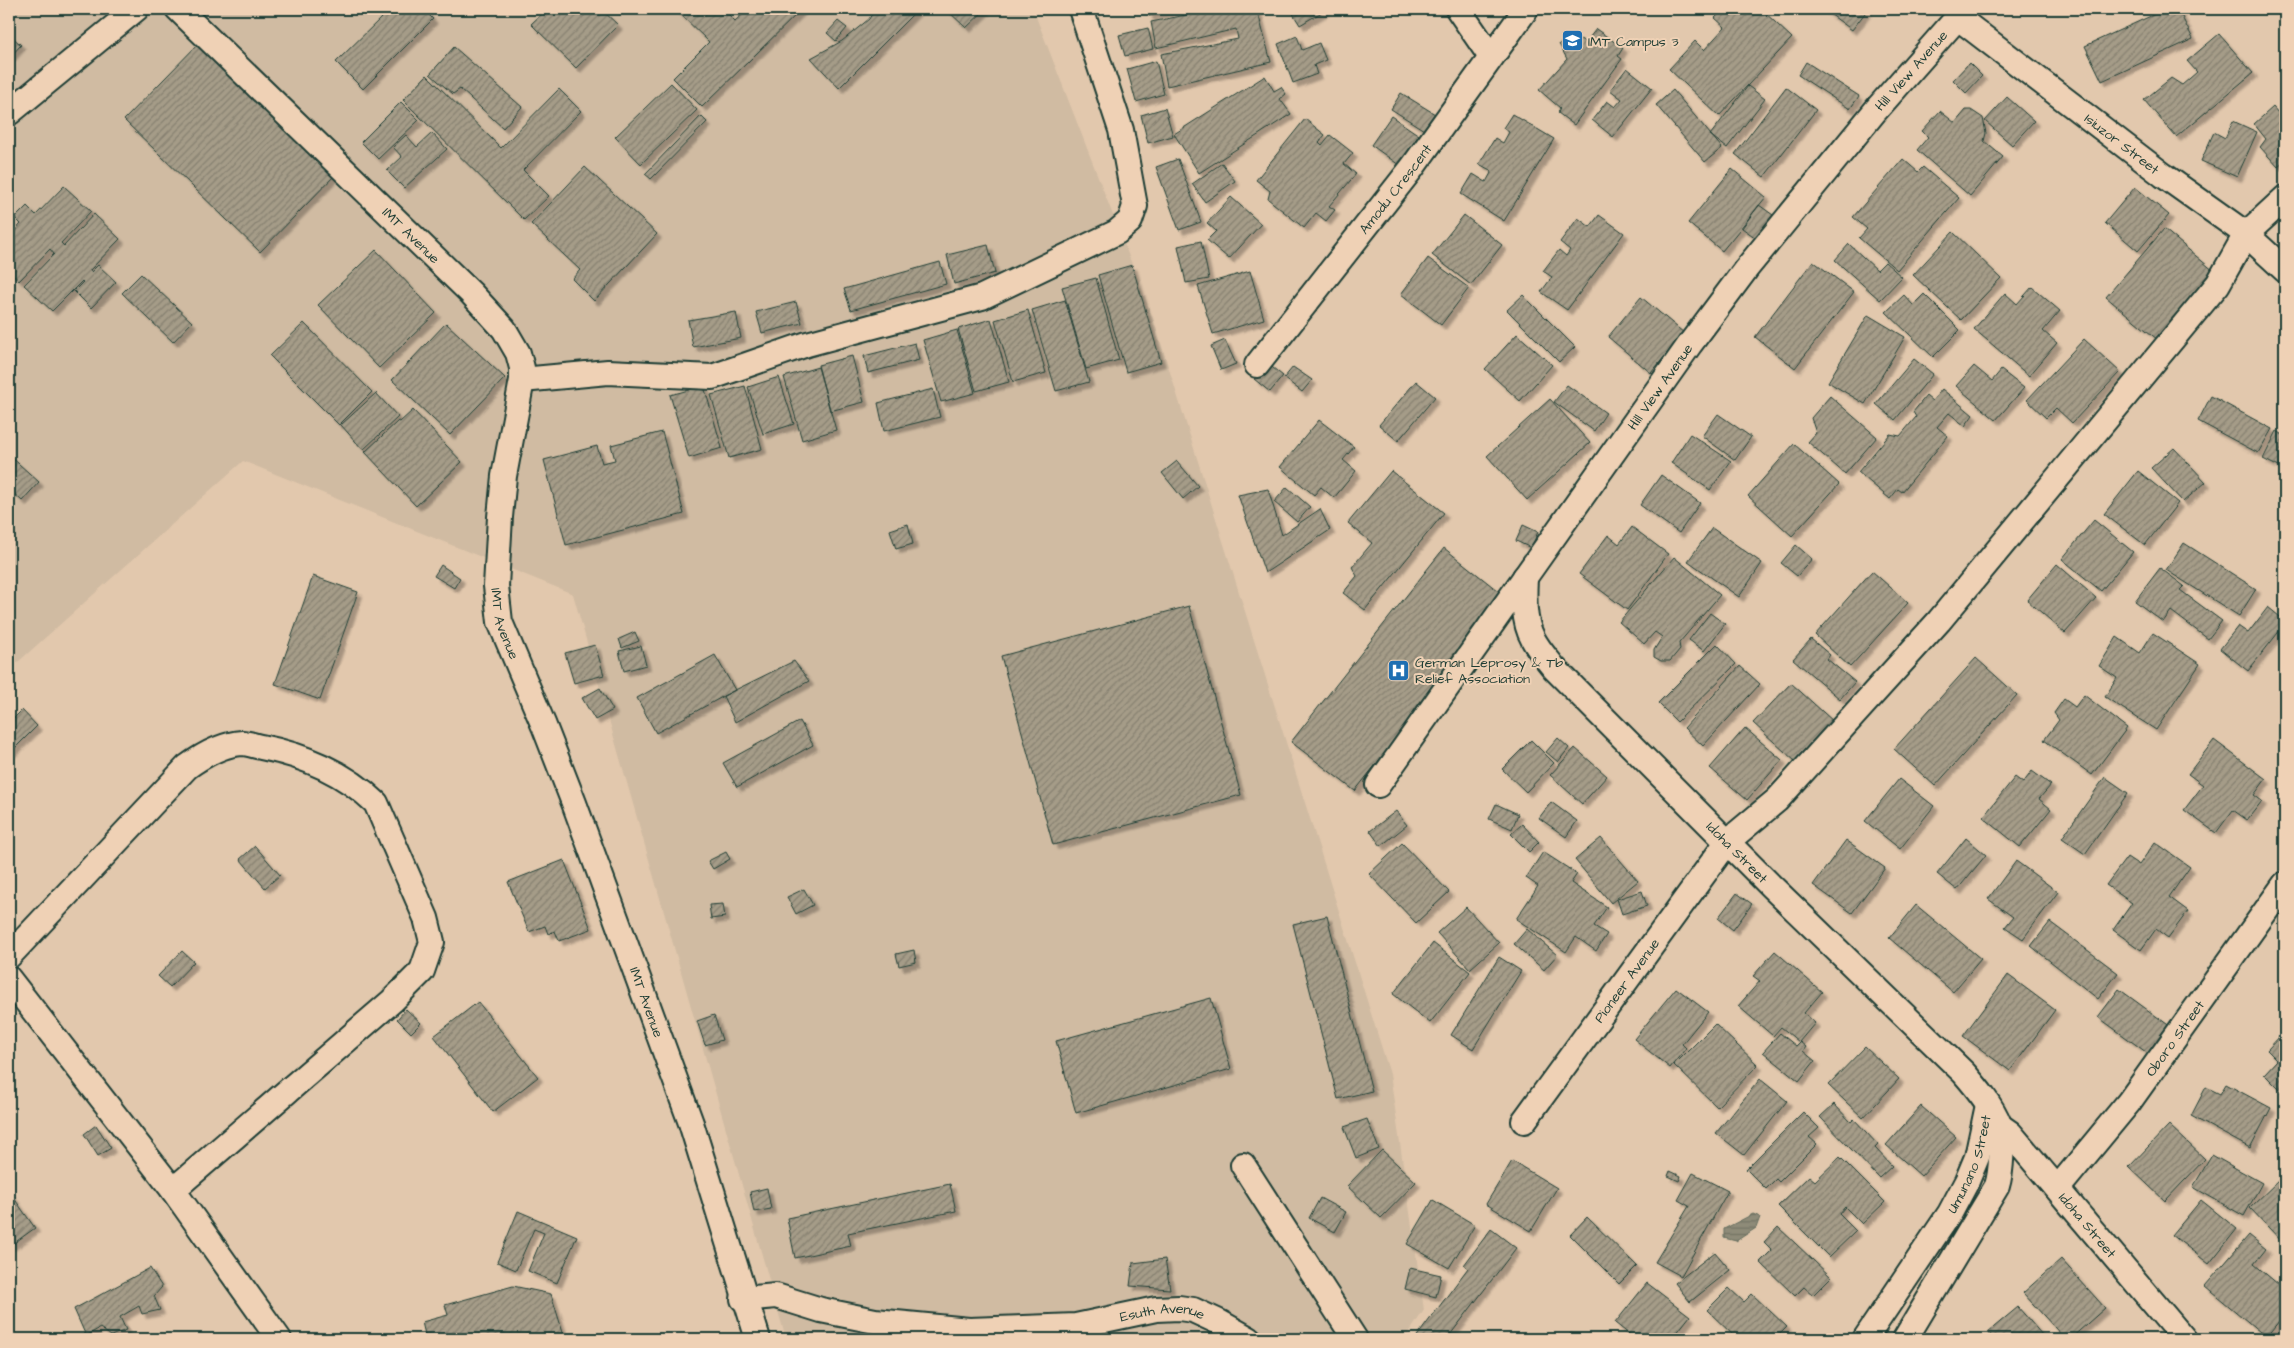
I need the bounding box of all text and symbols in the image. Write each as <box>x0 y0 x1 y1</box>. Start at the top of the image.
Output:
street label: Hill View Avenue <box>1871 26 1953 116</box>
school or university icon: IMT Campus 3 <box>1560 29 1584 53</box>
place label: IMT Campus 3 <box>1588 32 1679 52</box>
street label: Isiuzor Street <box>2080 109 2163 180</box>
street label: Amodu Crescent <box>1355 140 1437 239</box>
street label: IMT Avenue <box>377 203 444 269</box>
street label: Hill View Avenue <box>1623 340 1698 434</box>
street label: IMT Avenue <box>485 587 524 663</box>
place label: German Leprosy & Tb Relief Association <box>1415 653 1563 689</box>
hospital icon: German Leprosy & Tb Relief Association <box>1387 658 1411 682</box>
street label: Idoha Street <box>1701 817 1772 889</box>
street label: Pioneer Avenue <box>1590 934 1665 1027</box>
street label: IMT Avenue <box>624 965 668 1041</box>
street label: Oboro Street <box>2141 996 2210 1081</box>
street label: Umunano Street <box>1943 1113 1997 1217</box>
street label: Idoha Street <box>2054 1189 2121 1263</box>
street label: Esuth Avenue <box>1118 1299 1208 1327</box>

